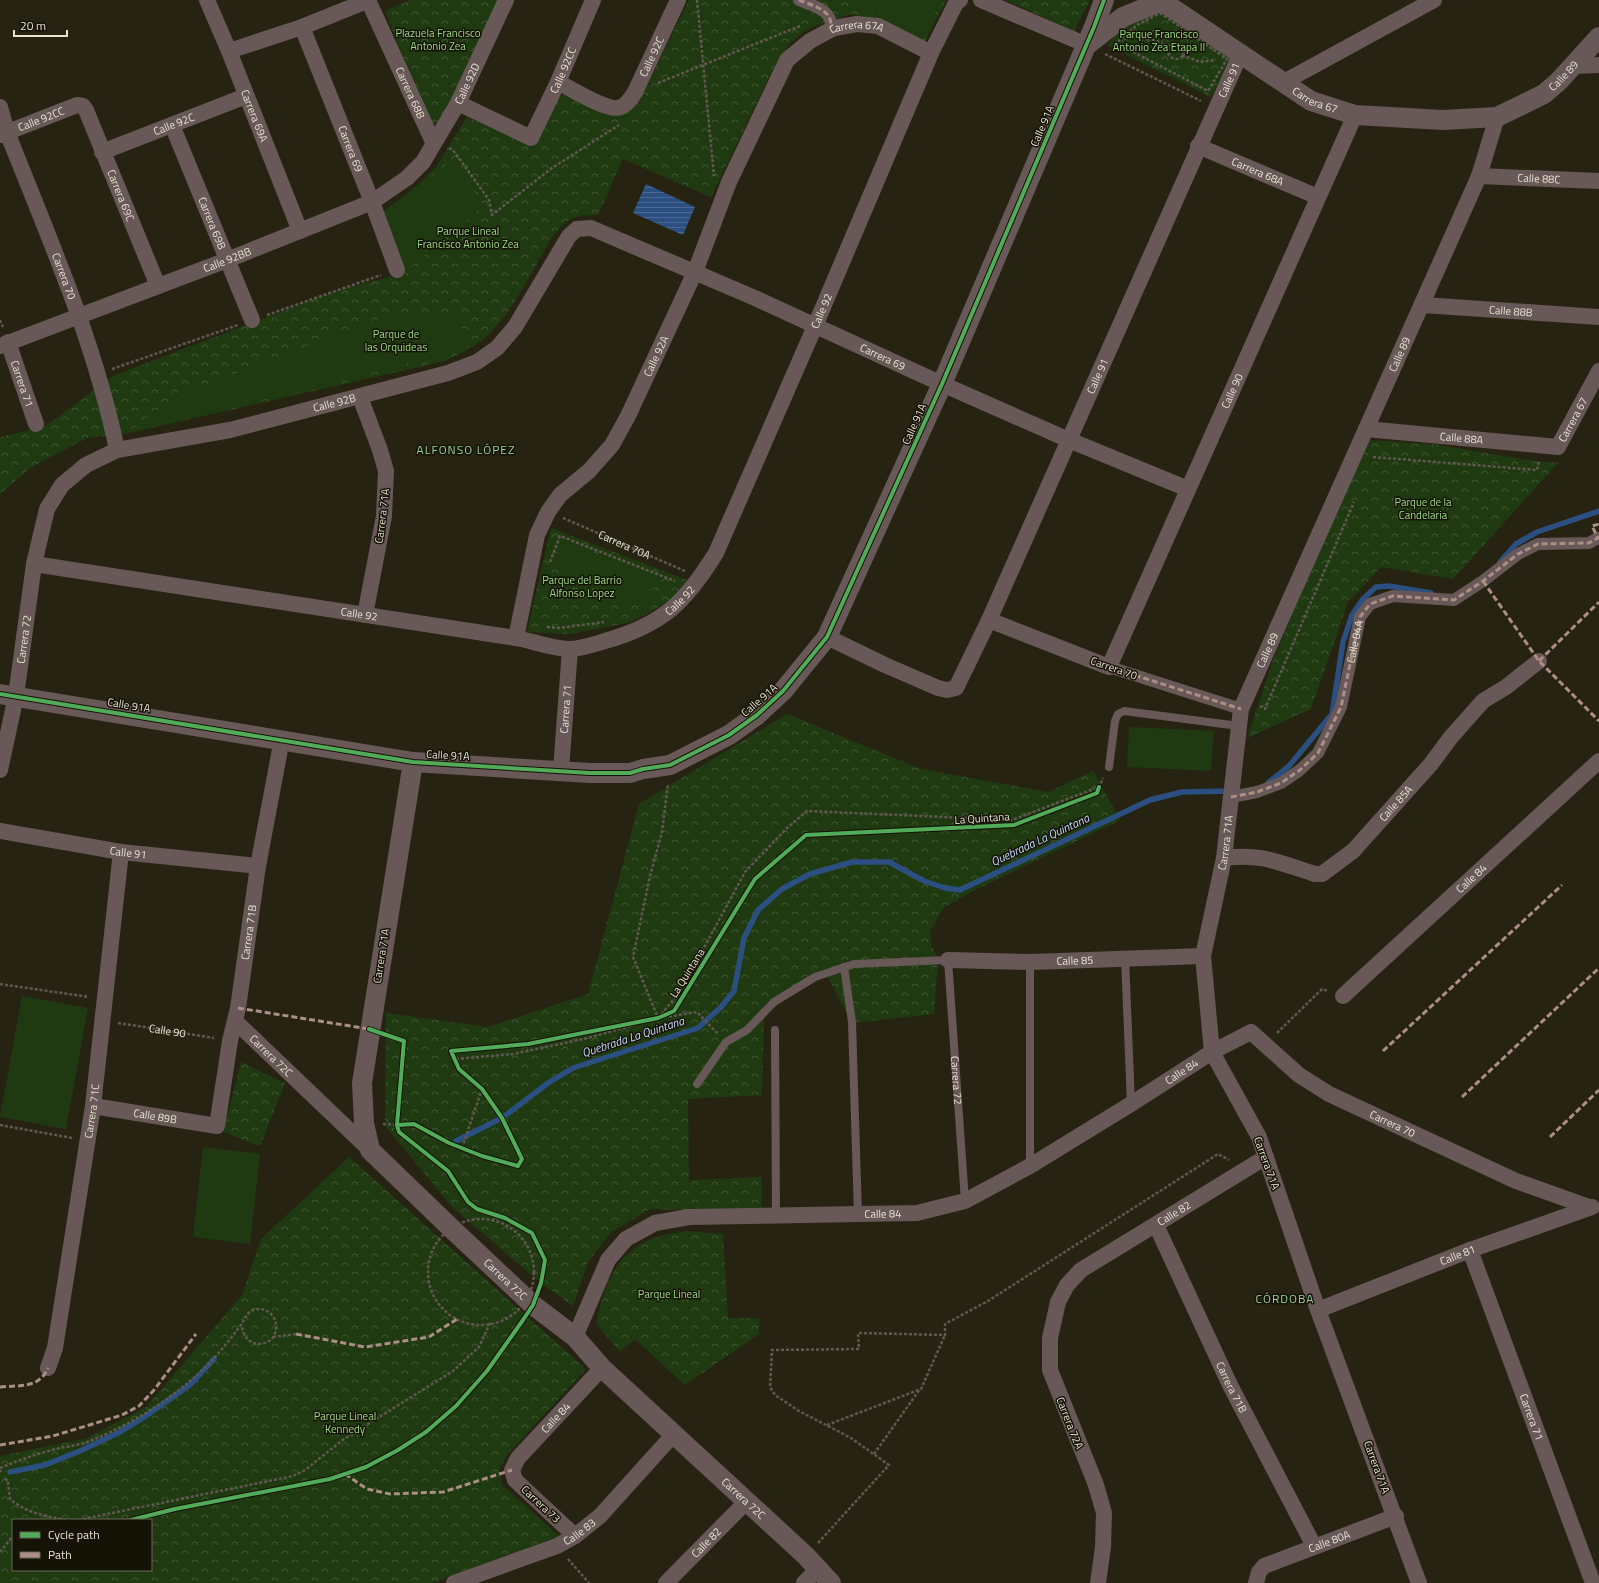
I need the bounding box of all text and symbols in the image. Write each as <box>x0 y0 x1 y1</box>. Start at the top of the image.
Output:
scale bar <box>14 12 67 38</box>
text: 20 m <box>20 16 46 35</box>
street label: Carrera 67A <box>826 16 887 37</box>
park label: Plazuela Francisco Antonio Zea <box>395 25 481 54</box>
park label: Parque Francisco Antonio Zea Etapa II <box>1113 26 1205 55</box>
street label: Calle 92C <box>635 34 668 79</box>
street label: Calle 92CC <box>546 45 580 96</box>
street label: Calle 89 <box>1545 57 1582 95</box>
street label: Calle 92D <box>450 60 484 107</box>
street label: Calle 91 <box>1214 60 1244 100</box>
street label: Carrera 68B <box>392 64 429 121</box>
street label: Carrera 67 <box>1289 83 1340 117</box>
street label: Carrera 69A <box>237 87 272 145</box>
street label: Calle 91A <box>1026 102 1058 149</box>
street label: Calle 92CC <box>15 103 67 135</box>
street label: Calle 92C <box>151 109 197 139</box>
street label: Carrera 69 <box>334 123 367 174</box>
street label: Carrera 68A <box>1229 153 1287 190</box>
street label: Carrera 69C <box>103 167 139 224</box>
street label: Calle 88C <box>1517 170 1561 187</box>
street label: Carrera 69B <box>194 194 230 252</box>
park label: Parque Lineal Francisco Antonio Zea <box>417 223 519 252</box>
street label: Calle 92BB <box>201 243 254 276</box>
street label: Carrera 70 <box>48 250 80 302</box>
street label: Calle 92 <box>807 291 836 331</box>
street label: Calle 88B <box>1488 302 1533 320</box>
park label: Parque de las Orquideas <box>365 326 427 355</box>
street label: Calle 92A <box>639 333 672 379</box>
street label: Calle 89 <box>1385 334 1414 374</box>
street label: Carrera 69 <box>857 339 908 374</box>
street label: Calle 91 <box>1083 356 1112 396</box>
street label: Carrera 71 <box>7 358 38 409</box>
street label: Calle 90 <box>1217 371 1247 411</box>
street label: Calle 92B <box>311 389 358 416</box>
street label: Carrera 67 <box>1554 394 1591 445</box>
street label: Calle 91A <box>898 401 930 447</box>
street label: Calle 88A <box>1439 428 1484 448</box>
district label: ALFONSO LÓPEZ <box>417 440 515 459</box>
street label: Carrera 71A <box>371 487 393 544</box>
park label: Parque de la Candelaria <box>1394 494 1452 523</box>
street label: Carrera 70A <box>596 526 653 563</box>
park label: Parque del Barrio Alfonso Lopez <box>542 572 622 601</box>
street label: Calle 92 <box>661 582 698 619</box>
street label: Calle 92 <box>340 603 379 625</box>
street label: Carrera 72 <box>13 614 35 664</box>
street label: Calle 84A <box>1342 618 1367 665</box>
street label: Calle 89 <box>1252 630 1282 670</box>
street label: Carrera 70 <box>1088 653 1140 683</box>
street label: Calle 91A <box>737 679 781 720</box>
street label: Carrera 71 <box>556 684 575 734</box>
street label: Calle 91A <box>106 694 152 716</box>
street label: Calle 91A <box>426 746 471 764</box>
street label: Calle 85A <box>1375 782 1416 825</box>
street label: La Quintana <box>954 808 1011 828</box>
water label: Quebrada La Quintana <box>987 808 1093 871</box>
street label: Carrera 71A <box>1214 814 1237 872</box>
street label: Calle 91 <box>109 842 147 863</box>
street label: Calle 84 <box>1452 860 1490 897</box>
street label: Carrera 71B <box>237 904 260 961</box>
street label: Carrera 71A <box>369 927 393 984</box>
street label: La Quintana <box>666 945 709 1001</box>
street label: Calle 85 <box>1056 952 1094 969</box>
water label: Quebrada La Quintana <box>579 1011 687 1062</box>
street label: Calle 90 <box>148 1020 187 1041</box>
street label: Carrera 72C <box>246 1031 296 1080</box>
street label: Calle 84 <box>1162 1055 1201 1088</box>
street label: Carrera 72 <box>947 1056 966 1105</box>
street label: Carrera 71C <box>80 1083 103 1139</box>
street label: Calle 89B <box>132 1105 178 1127</box>
street label: Carrera 70 <box>1367 1106 1418 1141</box>
street label: Carrera 71A <box>1250 1134 1284 1192</box>
street label: Calle 82 <box>1154 1197 1194 1230</box>
street label: Calle 84 <box>864 1205 901 1222</box>
street label: Calle 81 <box>1437 1241 1477 1269</box>
street label: Carrera 72C <box>480 1255 531 1304</box>
park label: Parque Lineal <box>638 1286 700 1302</box>
district label: CÓRDOBA <box>1256 1289 1314 1308</box>
street label: Carrera 71B <box>1212 1359 1251 1416</box>
street label: Carrera 71 <box>1516 1391 1548 1443</box>
street label: Carrera 72A <box>1052 1394 1088 1452</box>
street label: Calle 84 <box>537 1399 574 1437</box>
park label: Parque Lineal Kennedy <box>314 1408 376 1437</box>
street label: Carrera 71A <box>1360 1438 1394 1496</box>
street label: Carrera 72C <box>718 1474 769 1523</box>
street label: Carrera 73 <box>518 1482 564 1526</box>
street label: Calle 83 <box>560 1514 599 1549</box>
legend <box>12 1519 152 1571</box>
street label: Calle 82 <box>687 1524 725 1561</box>
text: Cycle path <box>48 1525 100 1544</box>
street label: Calle 80A <box>1306 1526 1353 1556</box>
text: Path <box>48 1545 72 1564</box>

